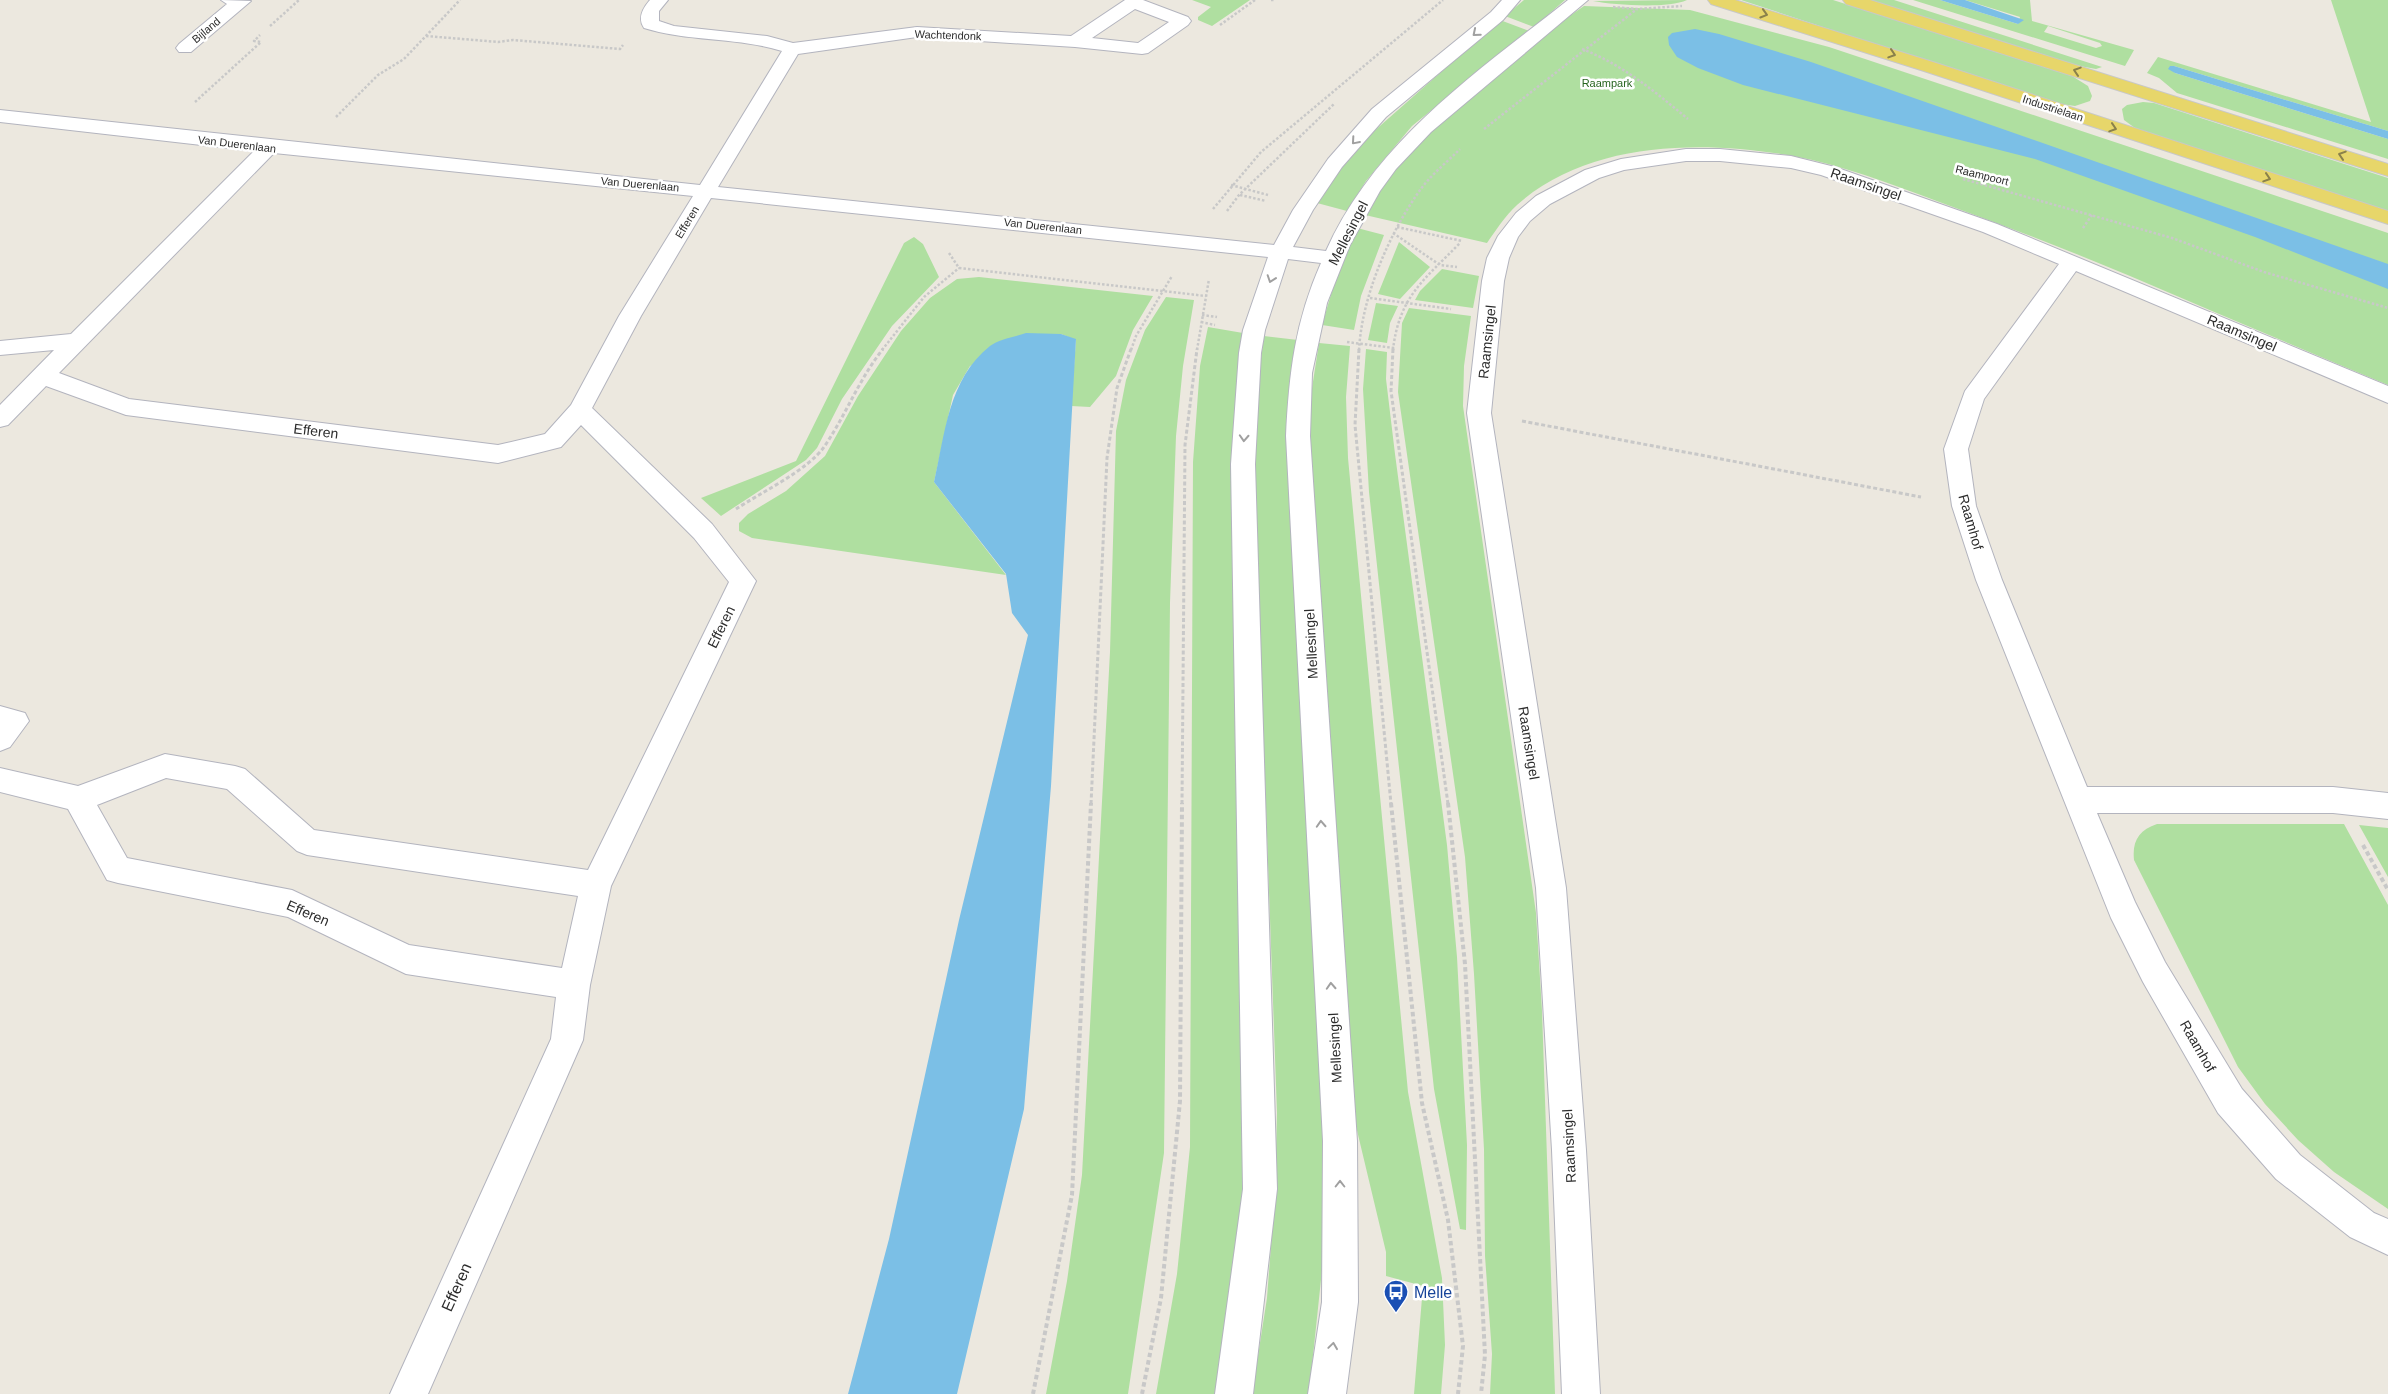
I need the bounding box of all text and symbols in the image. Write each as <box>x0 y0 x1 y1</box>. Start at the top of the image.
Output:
one-way arrow <box>1759 9 1768 19</box>
street label: Bijland <box>189 15 223 45</box>
street label: Wachtendonk <box>914 28 982 42</box>
one-way arrow <box>1473 28 1482 36</box>
one-way arrow <box>1888 49 1896 59</box>
one-way arrow <box>2073 67 2082 77</box>
park label: Raampark <box>1582 77 1633 89</box>
street label: Industrielaan <box>2021 93 2085 123</box>
one-way arrow <box>2108 122 2117 132</box>
street label: Van Duerenlaan <box>197 133 277 155</box>
one-way arrow <box>1351 135 1360 144</box>
one-way arrow <box>2338 151 2346 161</box>
street label: Raampoort <box>1954 163 2010 187</box>
street label: Raamsingel <box>1828 164 1904 204</box>
one-way arrow <box>2263 173 2271 183</box>
street label: Van Duerenlaan <box>600 175 680 193</box>
street label: Mellesingel <box>1325 198 1371 268</box>
street label: Efferen <box>673 204 701 240</box>
street label: Van Duerenlaan <box>1003 216 1083 236</box>
one-way arrow <box>1267 274 1277 283</box>
street label: Raamsingel <box>1475 304 1499 380</box>
street label: Raamsingel <box>2205 311 2279 355</box>
street label: Efferen <box>293 420 339 442</box>
one-way arrow <box>1239 434 1250 442</box>
street label: Raamhof <box>1955 492 1987 552</box>
street label: Efferen <box>704 603 738 651</box>
street label: Mellesingel <box>1301 609 1321 679</box>
street label: Raamsingel <box>1515 705 1543 781</box>
one-way arrow <box>1316 820 1327 828</box>
street label: Efferen <box>284 897 332 929</box>
one-way arrow <box>1325 982 1336 990</box>
street label: Mellesingel <box>1325 1013 1345 1083</box>
street label: Raamhof <box>2177 1017 2219 1075</box>
street label: Raamsingel <box>1559 1109 1579 1183</box>
one-way arrow <box>1335 1179 1345 1187</box>
street label: Efferen <box>438 1260 475 1314</box>
bus stop icon: Melle <box>1383 1279 1409 1313</box>
place label: Melle <box>1414 1284 1452 1301</box>
one-way arrow <box>1328 1341 1338 1350</box>

